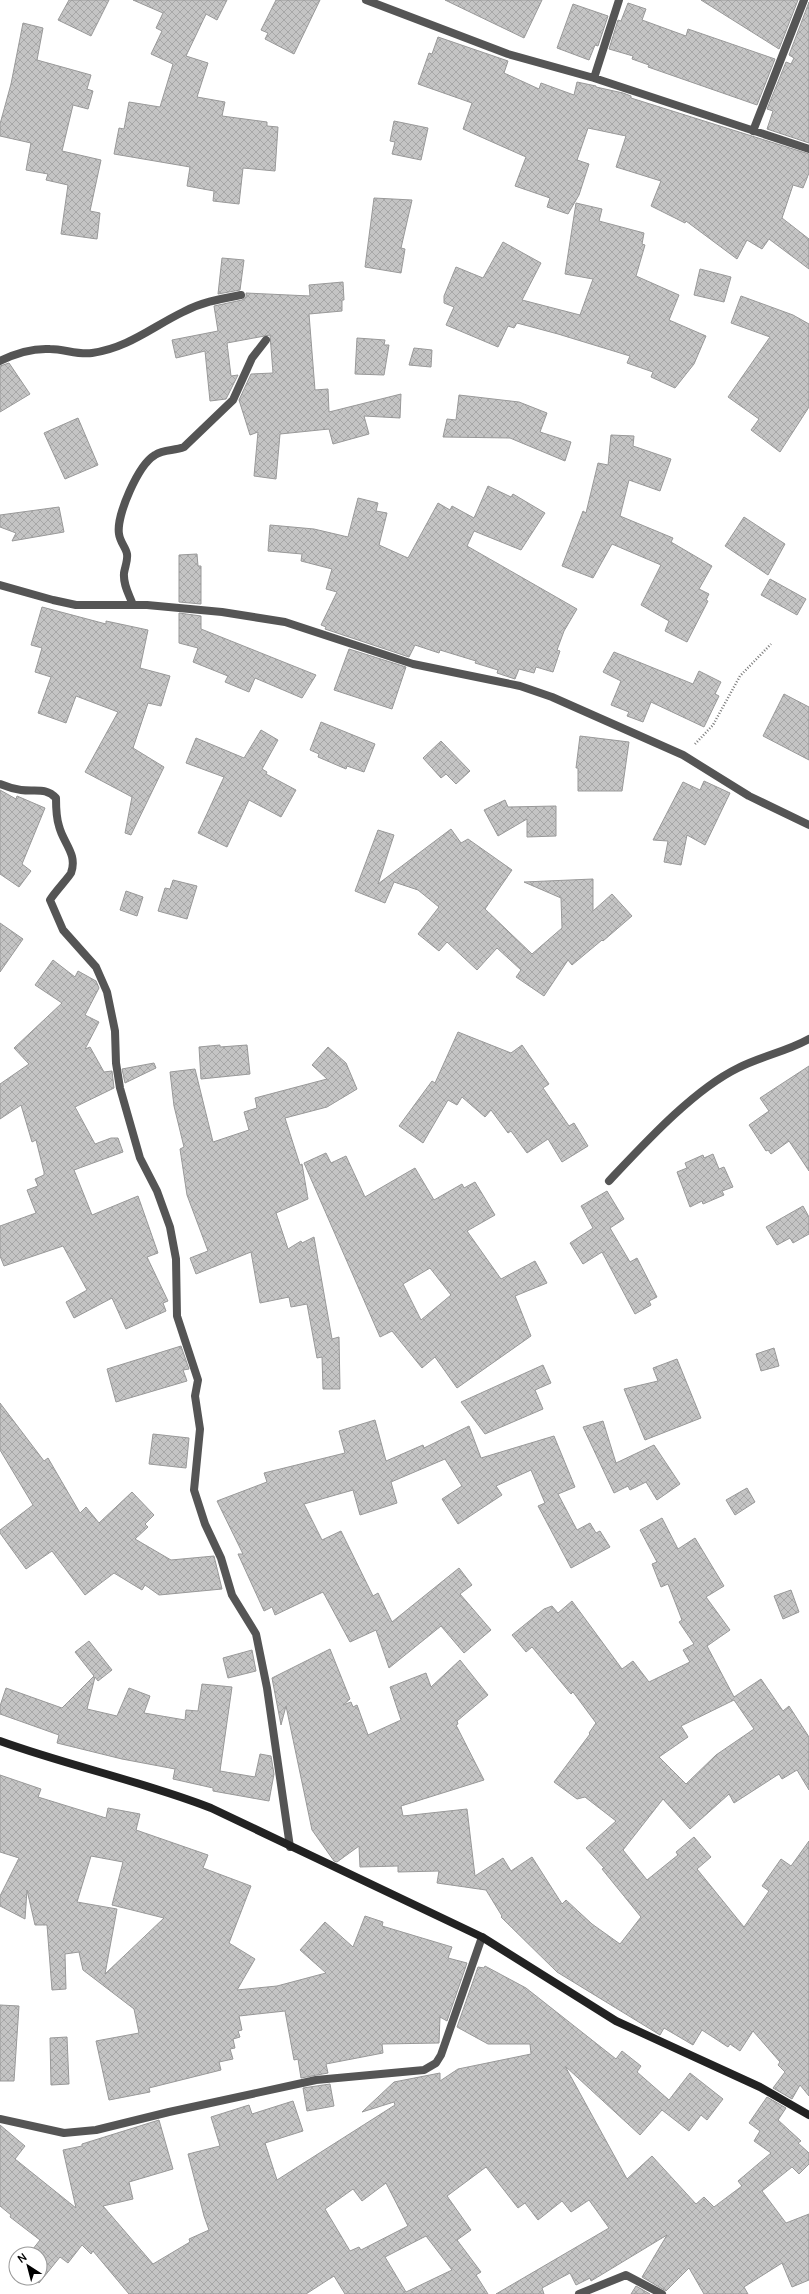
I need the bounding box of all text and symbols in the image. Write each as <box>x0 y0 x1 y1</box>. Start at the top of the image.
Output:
north arrow <box>8 2246 48 2286</box>
text: N <box>14 2249 30 2266</box>

